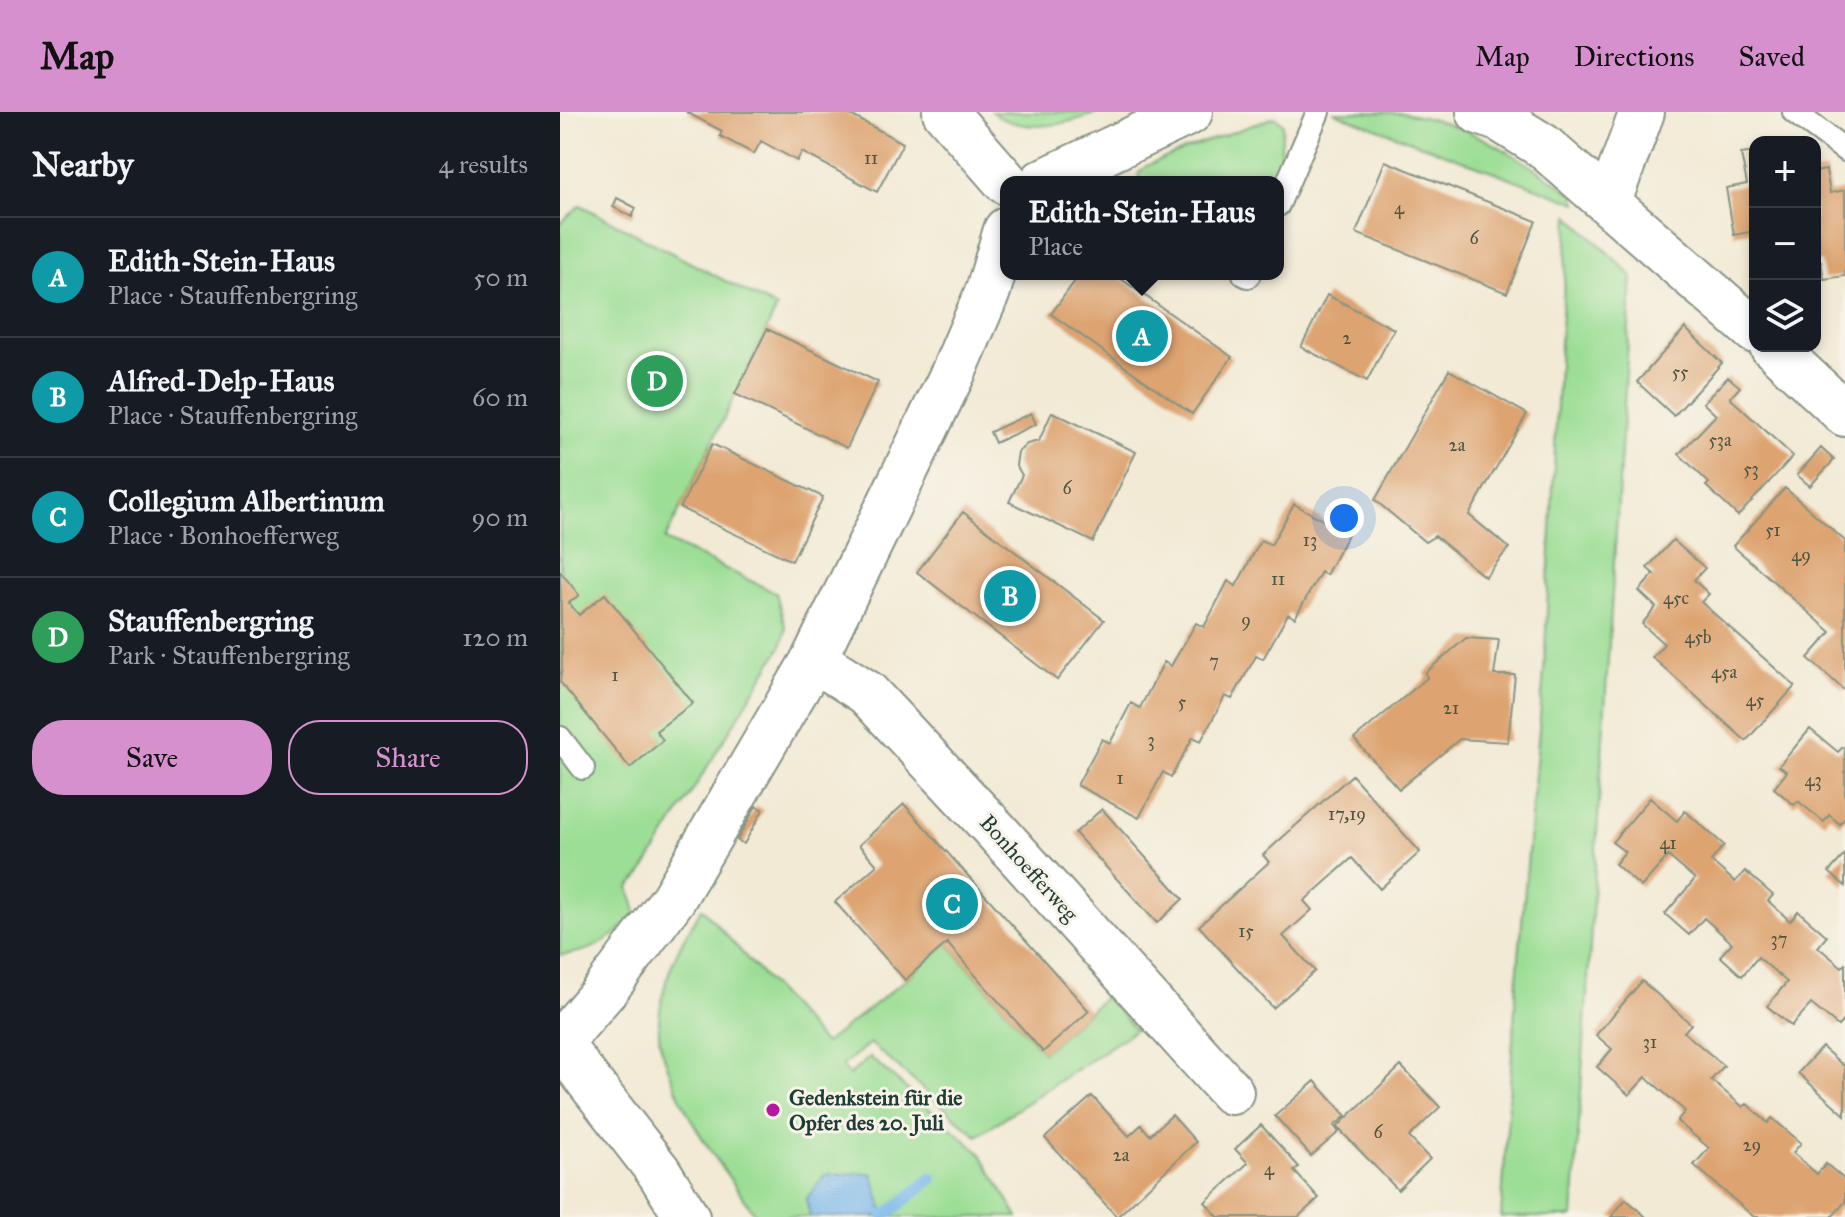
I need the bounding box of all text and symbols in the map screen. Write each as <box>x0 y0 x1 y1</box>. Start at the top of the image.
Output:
text: Map <box>40 33 114 79</box>
text: Map <box>1475 39 1530 74</box>
text: Directions <box>1574 39 1695 74</box>
text: Saved <box>1739 39 1805 74</box>
map controls <box>1749 136 1821 352</box>
button: + <box>1749 136 1821 208</box>
text: Nearby <box>32 144 134 185</box>
house number: 11 <box>864 147 878 169</box>
text: 4 results <box>439 148 528 180</box>
popup <box>1000 176 1284 280</box>
text: Edith-Stein-Haus <box>1029 194 1255 230</box>
house number: 4 <box>1394 197 1405 219</box>
button: − <box>1749 208 1821 280</box>
house number: 6 <box>1469 227 1479 249</box>
text: Place <box>1029 230 1083 262</box>
text: Edith-Stein-Haus <box>108 243 335 279</box>
text: A <box>49 261 67 293</box>
text: 50 m <box>473 261 528 293</box>
text: Place · Stauffenbergring <box>108 279 357 311</box>
button: layers <box>1749 280 1821 352</box>
pin: A <box>1116 306 1168 366</box>
house number: 2 <box>1343 327 1352 349</box>
pin: D <box>631 351 683 411</box>
house number: 55 <box>1672 361 1689 383</box>
text: Alfred-Delp-Haus <box>108 363 335 399</box>
text: B <box>49 381 67 413</box>
text: 60 m <box>472 381 528 413</box>
text: Place · Stauffenbergring <box>108 399 357 431</box>
house number: 53a <box>1708 429 1732 451</box>
house number: 2a <box>1449 434 1466 456</box>
house number: 53 <box>1743 458 1759 480</box>
house number: 6 <box>1062 477 1072 499</box>
text: Collegium Albertinum <box>108 483 385 519</box>
your location <box>1324 498 1364 538</box>
text: C <box>49 501 67 533</box>
text: 90 m <box>471 501 528 533</box>
text: Place · Bonhoefferweg <box>108 519 339 551</box>
house number: 51 <box>1765 519 1781 541</box>
house number: 13 <box>1303 529 1317 551</box>
house number: 49 <box>1791 544 1811 566</box>
pin: B <box>984 566 1036 626</box>
house number: 11 <box>1271 568 1285 590</box>
house number: 45c <box>1663 587 1689 609</box>
text: Stauffenbergring <box>108 603 313 639</box>
house number: 9 <box>1241 609 1251 631</box>
text: D <box>48 621 68 653</box>
text: 120 m <box>462 621 528 653</box>
house number: 45b <box>1684 626 1712 648</box>
text: Park · Stauffenbergring <box>108 639 350 671</box>
house number: 7 <box>1209 650 1219 672</box>
house number: 45a <box>1711 661 1737 683</box>
house number: 1 <box>611 664 619 686</box>
house number: 45 <box>1746 689 1765 711</box>
house number: 5 <box>1178 691 1187 713</box>
house number: 21 <box>1443 697 1459 719</box>
button: Save <box>32 720 272 795</box>
button: Share <box>288 720 528 795</box>
house number: 3 <box>1147 729 1155 751</box>
house number: 1 <box>1116 767 1124 789</box>
house number: 43 <box>1804 769 1822 791</box>
house number: 17,19 <box>1328 803 1366 825</box>
street label: Bonhoefferweg <box>974 809 1085 928</box>
house number: 41 <box>1659 832 1677 854</box>
pin: C <box>926 874 978 934</box>
house number: 15 <box>1238 920 1254 942</box>
house number: 37 <box>1771 928 1787 950</box>
house number: 31 <box>1643 1031 1657 1053</box>
place label: Gedenkstein für die Opfer des 20. Juli <box>789 1084 963 1137</box>
marker: Gedenkstein für die Opfer des 20. Juli <box>764 1101 782 1119</box>
house number: 6 <box>1373 1121 1383 1143</box>
house number: 29 <box>1743 1134 1761 1156</box>
house number: 2a <box>1113 1144 1130 1166</box>
house number: 4 <box>1264 1158 1275 1180</box>

